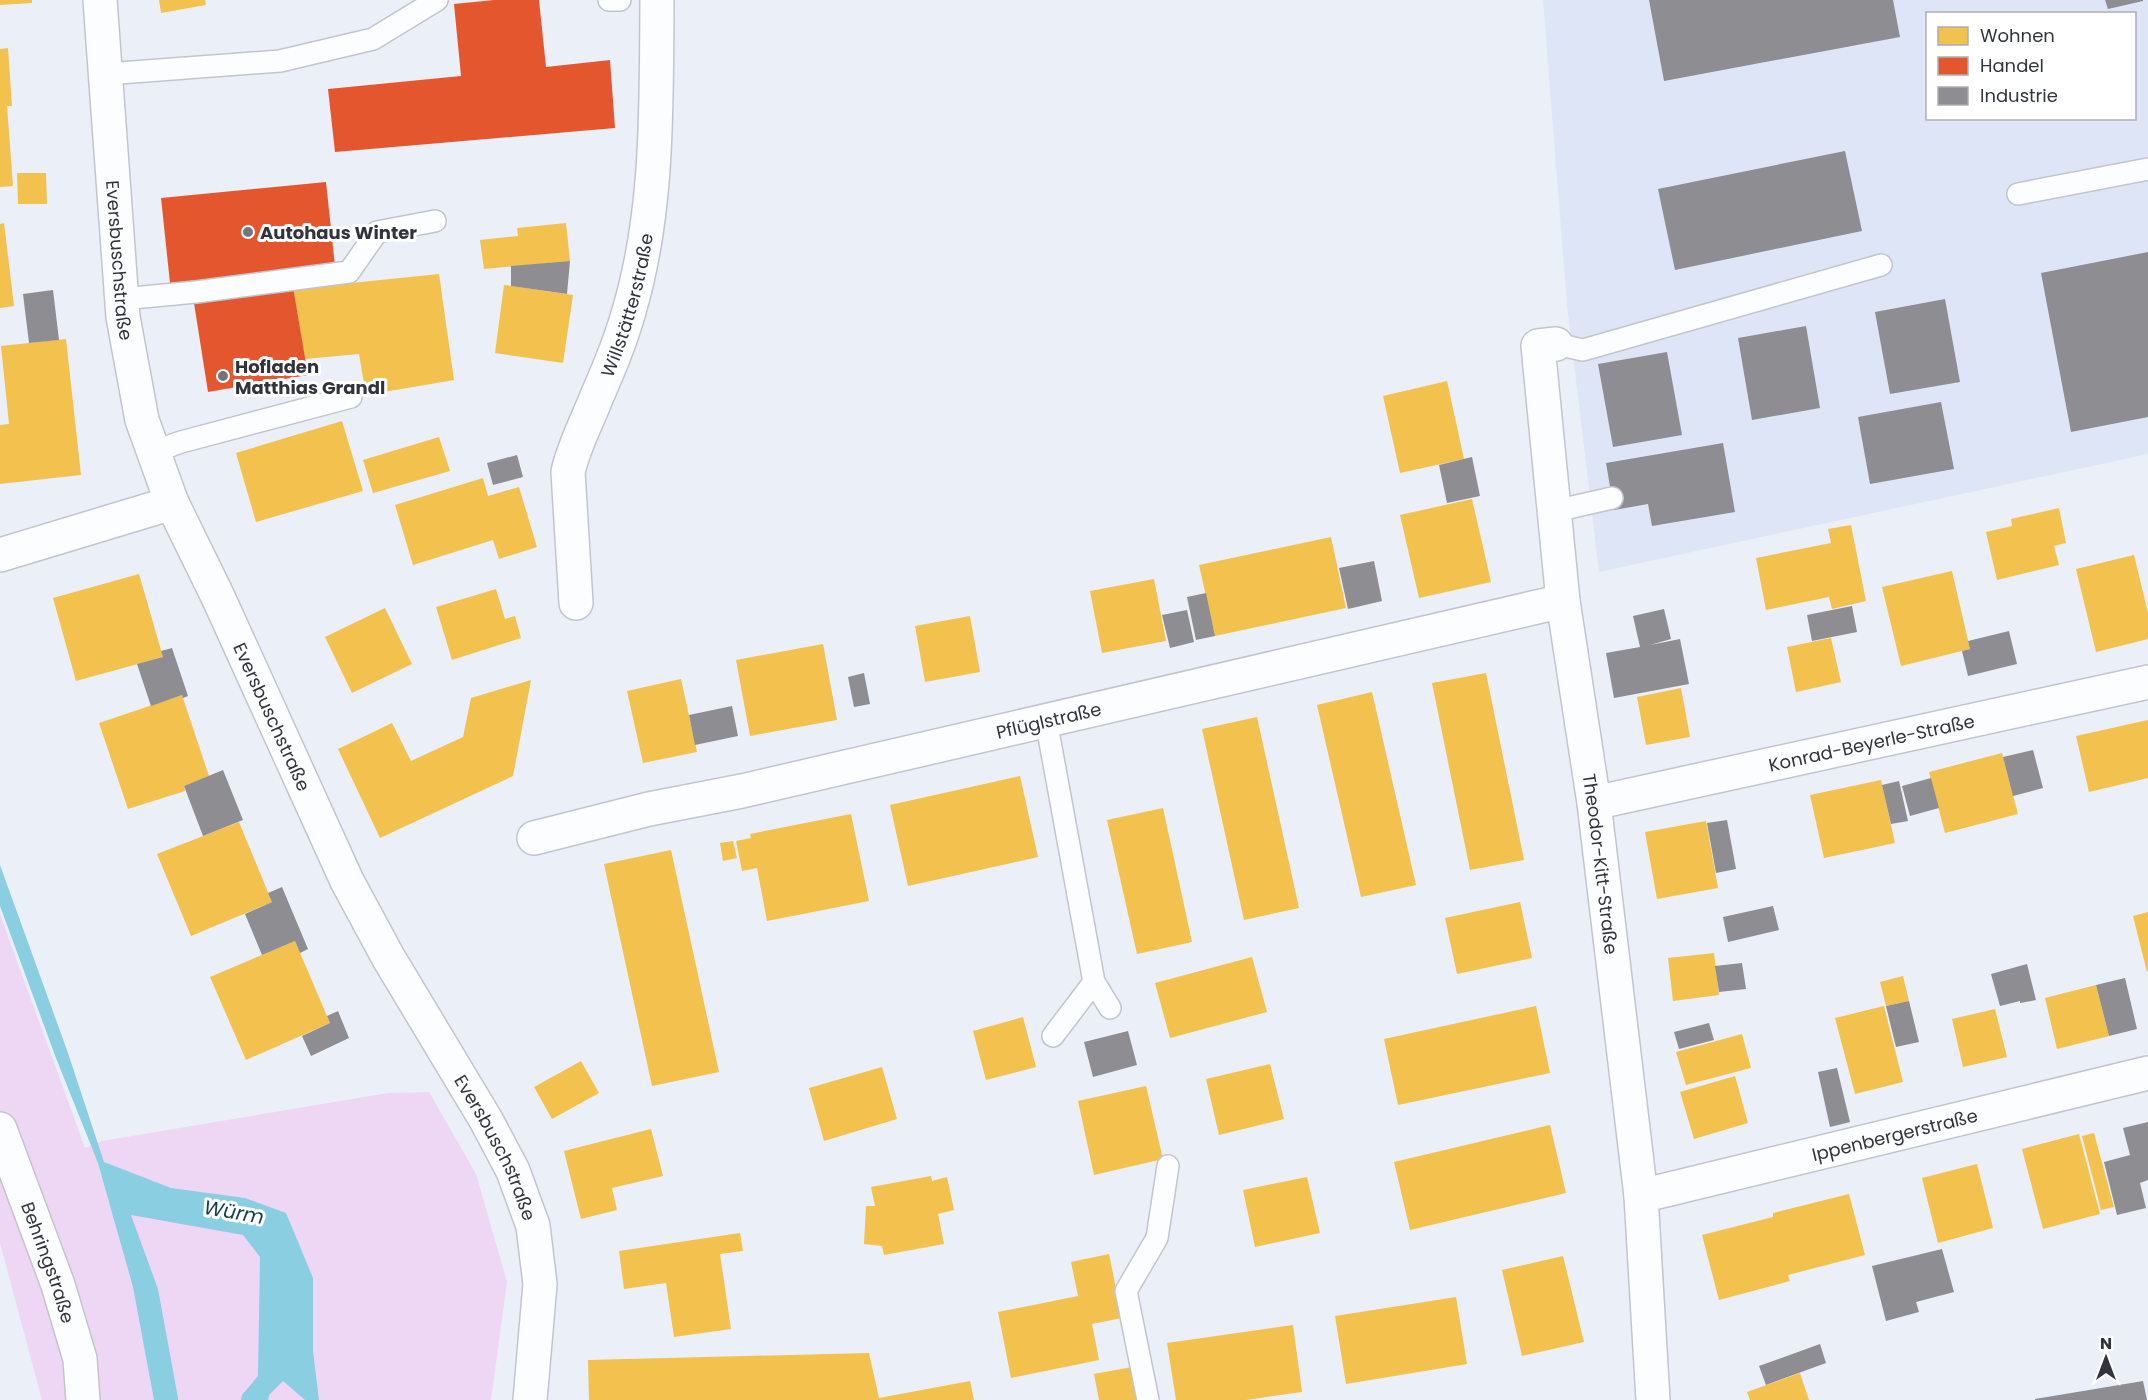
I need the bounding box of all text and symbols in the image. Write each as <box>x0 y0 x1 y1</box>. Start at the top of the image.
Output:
legend <box>1926 12 2136 120</box>
text: Wohnen <box>1980 23 2055 48</box>
text: Handel <box>1980 53 2044 78</box>
text: Industrie <box>1980 83 2058 108</box>
street label: Eversbuschstraße <box>101 179 140 342</box>
place label: Autohaus Winter <box>260 220 417 245</box>
marker: Autohaus Winter <box>241 225 255 239</box>
street label: Willstätterstraße <box>594 231 658 381</box>
place label: Hofladen Matthias Grandl <box>235 354 385 400</box>
marker: Hofladen Matthias Grandl <box>216 369 230 383</box>
street label: Eversbuschstraße <box>228 639 317 795</box>
street label: Pflüglstraße <box>994 696 1104 744</box>
street label: Konrad-Beyerle-Straße <box>1766 708 1977 777</box>
street label: Theodor-Kitt-Straße <box>1577 772 1625 956</box>
street label: Eversbuschstraße <box>449 1070 542 1224</box>
street label: Ippenbergerstraße <box>1809 1102 1980 1167</box>
water label: Würm <box>202 1193 266 1231</box>
street label: Behringstraße <box>16 1198 81 1326</box>
north arrow <box>2076 1328 2136 1388</box>
text: N <box>2100 1332 2112 1355</box>

